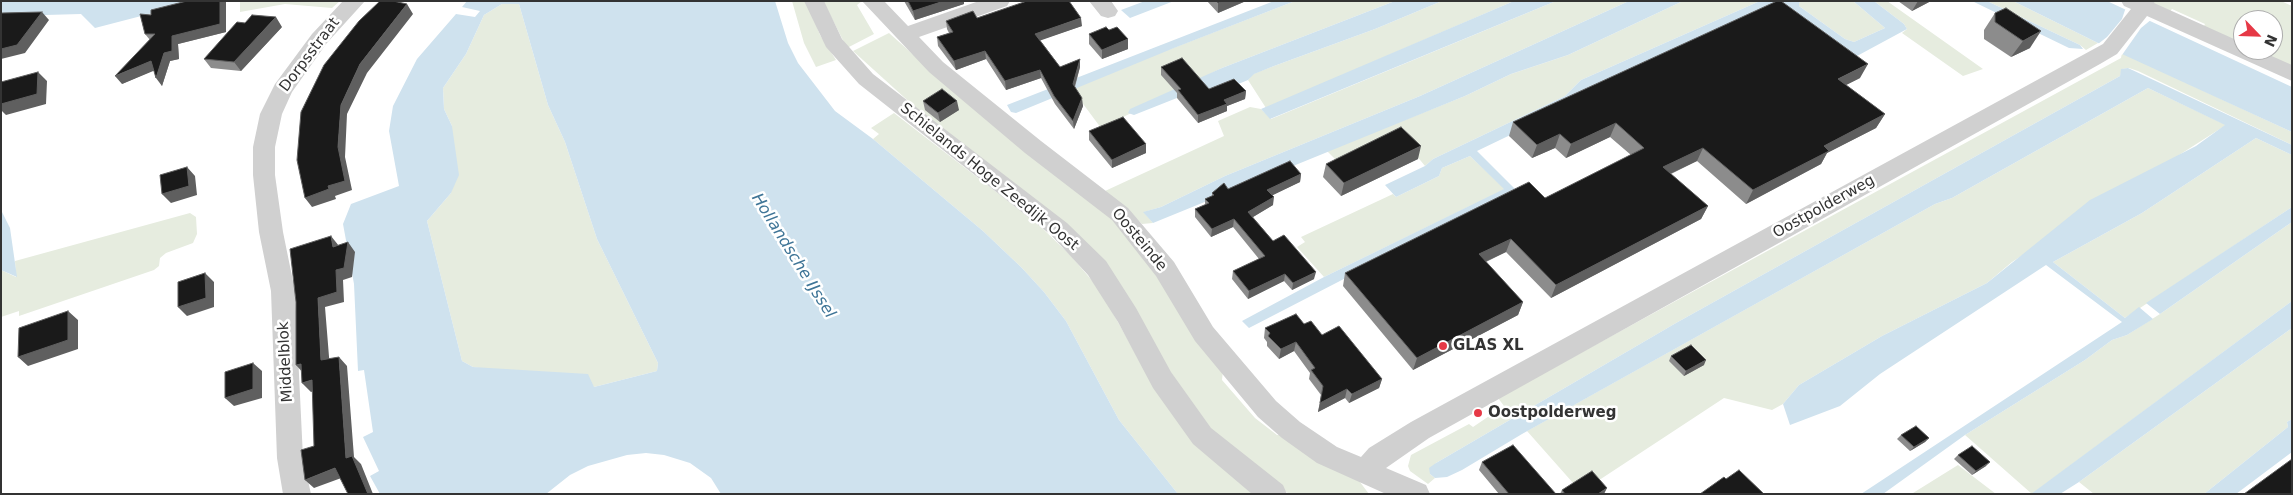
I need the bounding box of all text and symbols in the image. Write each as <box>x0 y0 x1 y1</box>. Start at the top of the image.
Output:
north arrow <box>2233 10 2283 60</box>
street label: Dorpsstraat <box>276 14 344 96</box>
text: N <box>2261 32 2280 49</box>
street label: Schielands Hoge Zeedijk Oost <box>896 99 1082 255</box>
street label: Oostpolderweg <box>1770 172 1878 242</box>
water label: Hollandsche IJssel <box>747 190 839 322</box>
street label: Oosteinde <box>1108 205 1170 275</box>
street label: Middelblok <box>275 321 297 403</box>
place label: GLAS XL <box>1453 337 1524 355</box>
marker: GLAS XL <box>1437 340 1449 352</box>
place label: Oostpolderweg <box>1488 404 1616 422</box>
marker: Oostpolderweg <box>1472 407 1484 419</box>

